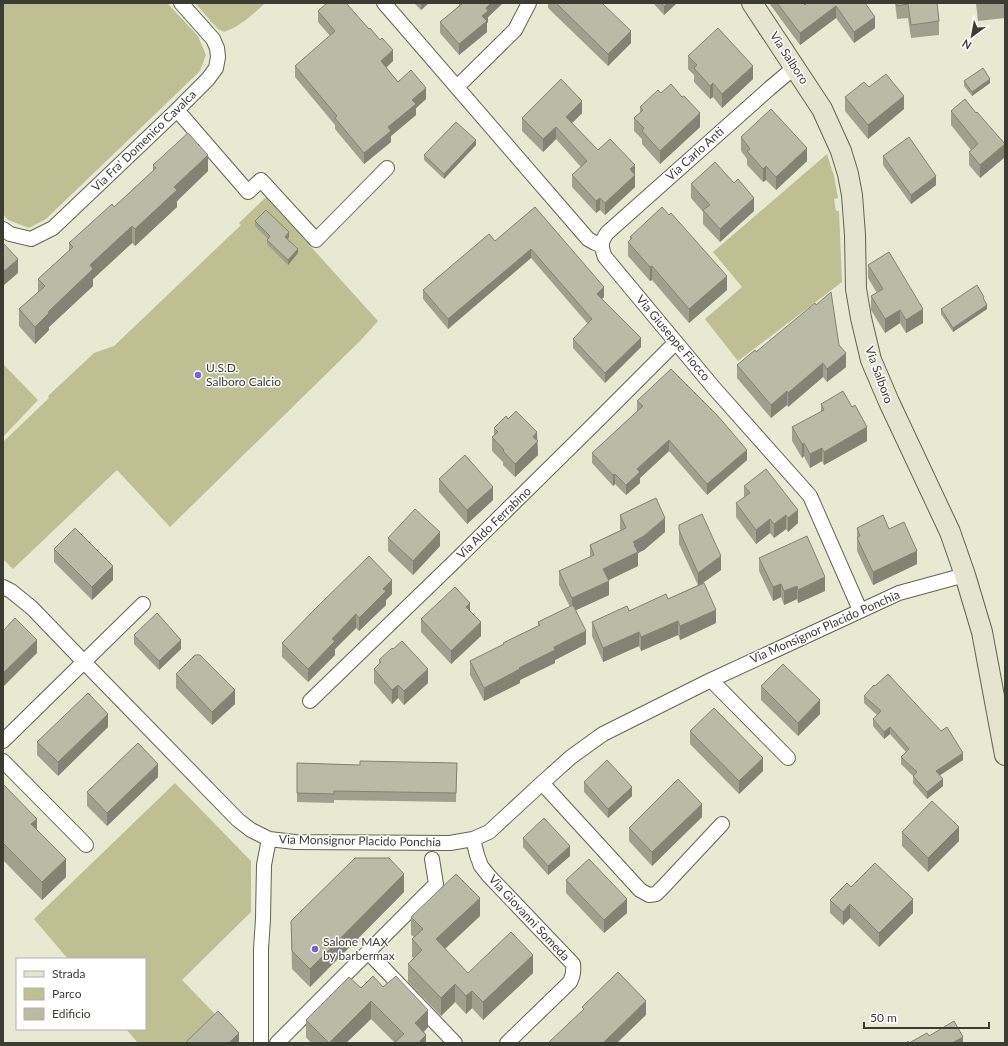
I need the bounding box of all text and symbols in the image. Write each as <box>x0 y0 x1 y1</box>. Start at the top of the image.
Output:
north arrow <box>952 16 992 56</box>
street label: Via Salboro <box>767 29 812 87</box>
text: N <box>959 37 973 53</box>
street label: Via Fra' Domenico Cavalca <box>88 87 199 194</box>
street label: Via Carlo Anti <box>663 124 727 184</box>
street label: Via Giuseppe Fiocco <box>633 292 714 384</box>
street label: Via Salboro <box>862 344 897 406</box>
place label: U.S.D. Salboro Calcio <box>206 360 281 389</box>
marker: U.S.D. Salboro Calcio <box>193 370 203 380</box>
street label: Via Aldo Ferrabino <box>453 483 534 562</box>
street label: Via Monsignor Placido Ponchia <box>748 587 902 666</box>
street label: Via Monsignor Placido Ponchia <box>279 832 441 849</box>
street label: Via Giovanni Someda <box>486 872 573 964</box>
place label: Salone MAX by barbermax <box>323 934 395 963</box>
marker: Salone MAX by barbermax <box>310 944 320 954</box>
legend <box>16 958 146 1030</box>
text: Strada <box>52 966 85 981</box>
text: Parco <box>52 986 82 1001</box>
scale bar <box>864 1004 989 1030</box>
text: Edificio <box>52 1006 91 1021</box>
text: 50 m <box>870 1010 897 1025</box>

